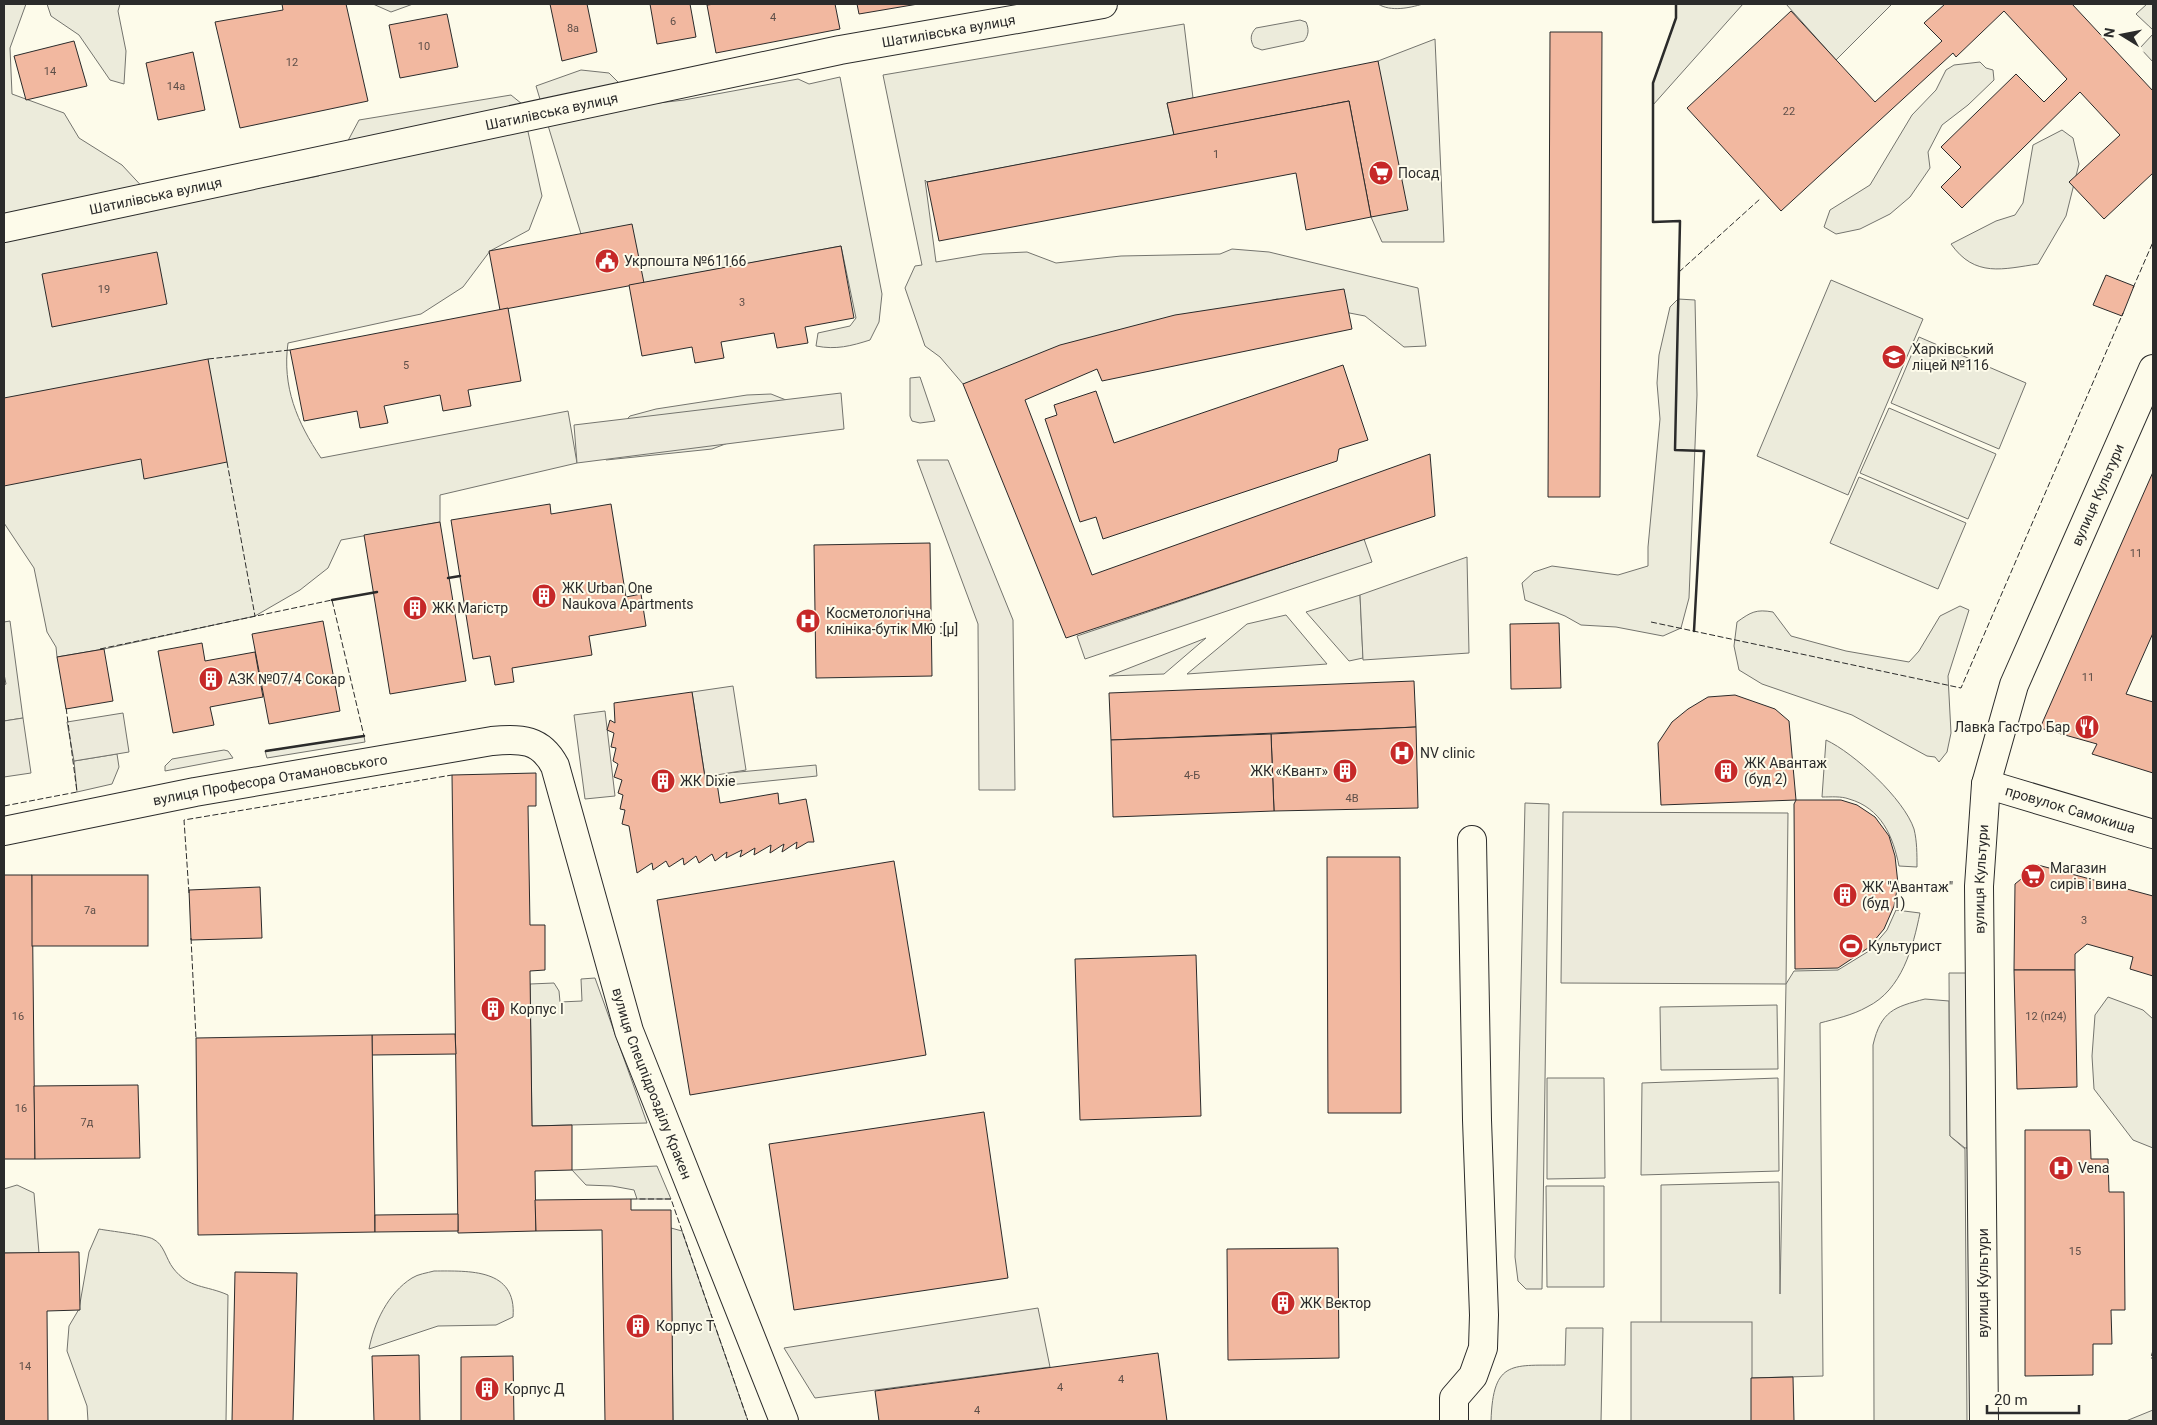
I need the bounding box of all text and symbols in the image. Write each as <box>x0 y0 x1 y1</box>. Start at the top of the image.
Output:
north arrow <box>2097 10 2147 60</box>
house number: 4 <box>770 11 776 24</box>
street label: Шатилівська вулиця <box>881 11 1017 51</box>
house number: 6 <box>670 15 676 28</box>
house number: 8а <box>567 22 579 35</box>
text: N <box>2100 26 2118 39</box>
house number: 10 <box>418 40 430 53</box>
house number: 12 <box>286 56 298 69</box>
house number: 14 <box>44 65 56 78</box>
house number: 14а <box>167 80 185 93</box>
street label: Шатилівська вулиця <box>484 89 620 133</box>
house number: 22 <box>1783 105 1795 118</box>
house number: 1 <box>1213 148 1219 161</box>
supermarket icon: Посад <box>1368 160 1394 186</box>
place label: Посад <box>1398 165 1440 181</box>
street label: Шатилівська вулиця <box>88 174 223 218</box>
public building icon: Укрпошта №61166 <box>594 248 620 274</box>
place label: Укрпошта №61166 <box>624 253 747 269</box>
house number: 19 <box>98 283 110 296</box>
house number: 3 <box>739 296 745 309</box>
place label: Харківський ліцей №116 <box>1912 341 1994 373</box>
school or university icon: Харківський ліцей №116 <box>1881 344 1907 370</box>
house number: 5 <box>403 359 409 372</box>
street label: вулиця Культури <box>2068 441 2127 548</box>
house number: 11 <box>2130 547 2142 560</box>
place label: ЖК Urban One Naukova Apartments <box>562 580 694 612</box>
building icon: ЖК Urban One Naukova Apartments <box>531 583 557 609</box>
building icon: ЖК Магістр <box>402 595 428 621</box>
place label: ЖК Магістр <box>432 600 508 616</box>
place label: Косметологічна клініка-бутік МЮ :[μ] <box>826 605 958 637</box>
hospital icon: Косметологічна клініка-бутік МЮ :[μ] <box>795 608 821 634</box>
building icon: АЗК №07/4 Сокар <box>198 666 224 692</box>
place label: АЗК №07/4 Сокар <box>228 671 345 687</box>
house number: 11 <box>2082 671 2094 684</box>
restaurant icon: Лавка Гастро Бар <box>2074 714 2100 740</box>
place label: Лавка Гастро Бар <box>1954 719 2070 735</box>
hospital icon: NV clinic <box>1389 740 1415 766</box>
place label: NV clinic <box>1420 745 1475 761</box>
street label: вулиця Професора Отамановського <box>151 751 389 808</box>
place label: ЖК Авантаж (буд 2) <box>1744 755 1827 788</box>
building icon: ЖК «Квант» <box>1332 758 1358 784</box>
building icon: ЖК Авантаж (буд 2) <box>1713 758 1739 784</box>
place label: ЖК «Квант» <box>1250 763 1328 779</box>
building icon: ЖК Dixie <box>650 768 676 794</box>
house number: 4-Б <box>1184 769 1200 782</box>
place label: ЖК Dixie <box>680 773 736 789</box>
street label: провулок Самокиша <box>2003 782 2137 836</box>
house number: 4В <box>1345 792 1359 805</box>
street label: вулиця Культури <box>1971 824 1991 934</box>
place label: Магазин сирів і вина <box>2050 860 2127 892</box>
supermarket icon: Магазин сирів і вина <box>2020 863 2046 889</box>
place label: ЖК "Авантаж" (буд 1) <box>1862 879 1953 912</box>
building icon: ЖК "Авантаж" (буд 1) <box>1832 882 1858 908</box>
house number: 7а <box>84 904 96 917</box>
house number: 3 <box>2081 914 2087 927</box>
sports icon: Культурист <box>1838 933 1864 959</box>
place label: Культурист <box>1868 938 1942 954</box>
street label: вулиця Спецпідрозділу Кракен <box>609 986 695 1182</box>
building icon: Корпус І <box>480 996 506 1022</box>
place label: Корпус І <box>510 1001 564 1017</box>
house number: 16 <box>12 1010 24 1023</box>
house number: 12 (п24) <box>2025 1010 2067 1023</box>
house number: 16 <box>15 1102 27 1115</box>
house number: 7д <box>81 1116 94 1129</box>
hospital icon: Vena <box>2048 1155 2074 1181</box>
place label: Vena <box>2078 1160 2109 1176</box>
street label: вулиця Культури <box>1975 1228 1991 1338</box>
house number: 15 <box>2069 1245 2081 1258</box>
building icon: ЖК Вектор <box>1270 1290 1296 1316</box>
place label: ЖК Вектор <box>1300 1295 1371 1311</box>
building icon: Корпус T <box>625 1313 651 1339</box>
place label: Корпус T <box>656 1318 715 1334</box>
house number: 14 <box>19 1360 31 1373</box>
house number: 4 <box>1118 1373 1124 1386</box>
building icon: Корпус Д <box>474 1376 500 1402</box>
place label: Корпус Д <box>504 1381 565 1397</box>
house number: 4 <box>1057 1381 1063 1394</box>
scale bar <box>1987 1382 2080 1414</box>
text: 20 m <box>1994 1391 2028 1409</box>
house number: 4 <box>974 1404 980 1417</box>

